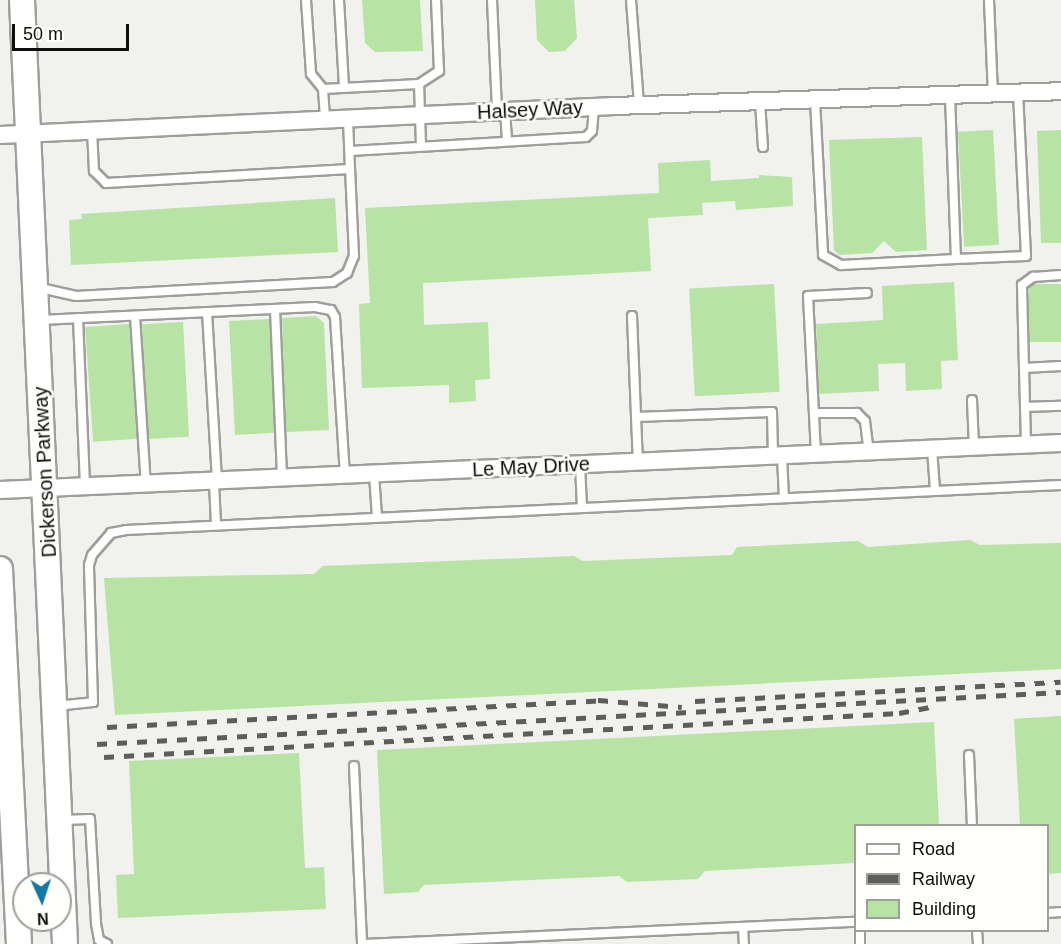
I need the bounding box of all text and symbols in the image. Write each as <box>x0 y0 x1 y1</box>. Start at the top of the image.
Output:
scale bar <box>15 12 132 50</box>
text: 50 m <box>23 24 63 44</box>
street label: Halsey Way <box>476 95 584 125</box>
street label: Dickerson Parkway <box>29 386 61 558</box>
street label: Le May Drive <box>472 452 590 482</box>
legend <box>854 824 1049 932</box>
text: Road <box>912 839 955 859</box>
text: Railway <box>912 869 975 889</box>
north arrow <box>12 872 72 932</box>
text: Building <box>912 899 976 919</box>
text: N <box>37 910 49 927</box>

